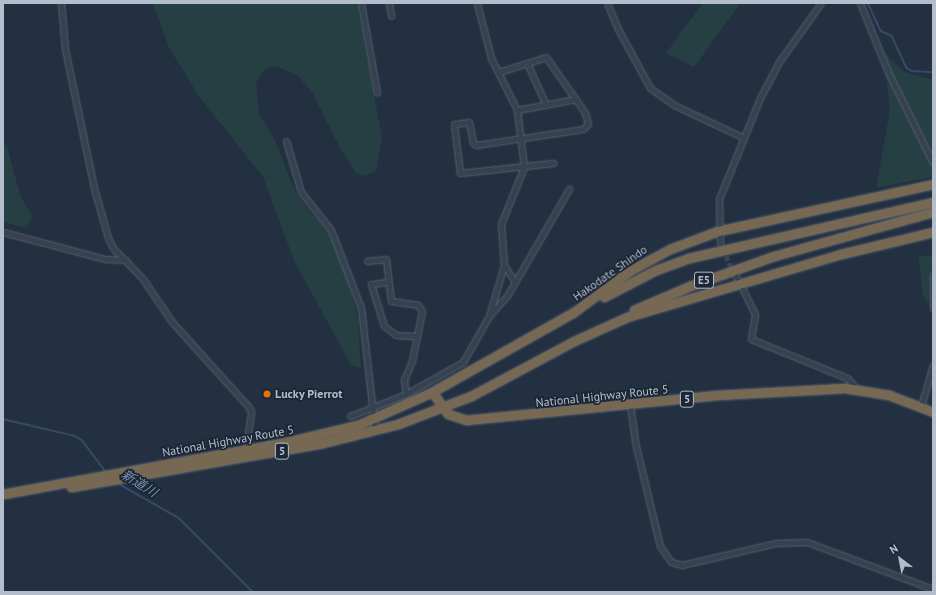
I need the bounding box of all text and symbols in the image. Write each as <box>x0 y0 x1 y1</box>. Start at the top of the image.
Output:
street label: Hakodate Shindo <box>570 242 650 304</box>
road number: E5 <box>694 271 714 289</box>
street label: National Highway Route 5 <box>535 382 669 410</box>
place label: Lucky Pierrot <box>275 387 343 401</box>
marker: Lucky Pierrot <box>262 389 272 399</box>
road number: 5 <box>679 390 695 408</box>
street label: National Highway Route 5 <box>161 422 295 460</box>
road number: 5 <box>274 442 290 460</box>
water label: 新道川 <box>118 467 160 501</box>
north arrow <box>880 539 920 579</box>
text: N <box>887 541 900 557</box>

